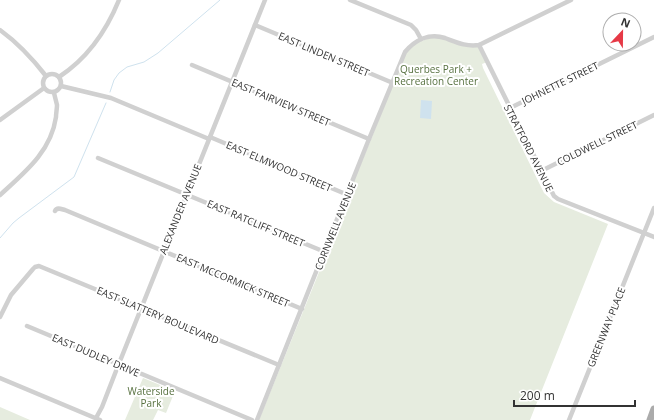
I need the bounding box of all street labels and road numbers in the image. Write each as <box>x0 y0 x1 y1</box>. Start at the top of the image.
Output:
street label: EAST LINDEN STREET <box>276 28 372 80</box>
street label: JOHNETTE STREET <box>518 58 601 108</box>
street label: EAST FAIRVIEW STREET <box>230 75 333 129</box>
street label: STRATFORD AVENUE <box>501 102 557 194</box>
street label: COLDWELL STREET <box>554 117 640 169</box>
street label: EAST ELMWOOD STREET <box>224 137 335 195</box>
street label: ALEXANDER AVENUE <box>155 162 205 256</box>
street label: CORNWELL AVENUE <box>311 180 359 272</box>
street label: EAST RATCLIFF STREET <box>205 196 307 250</box>
street label: EAST MCCORMICK STREET <box>174 250 292 310</box>
street label: EAST SLATTERY BOULEVARD <box>95 283 221 347</box>
street label: GREENWAY PLACE <box>584 285 628 369</box>
street label: EAST DUDLEY DRIVE <box>50 330 142 380</box>

